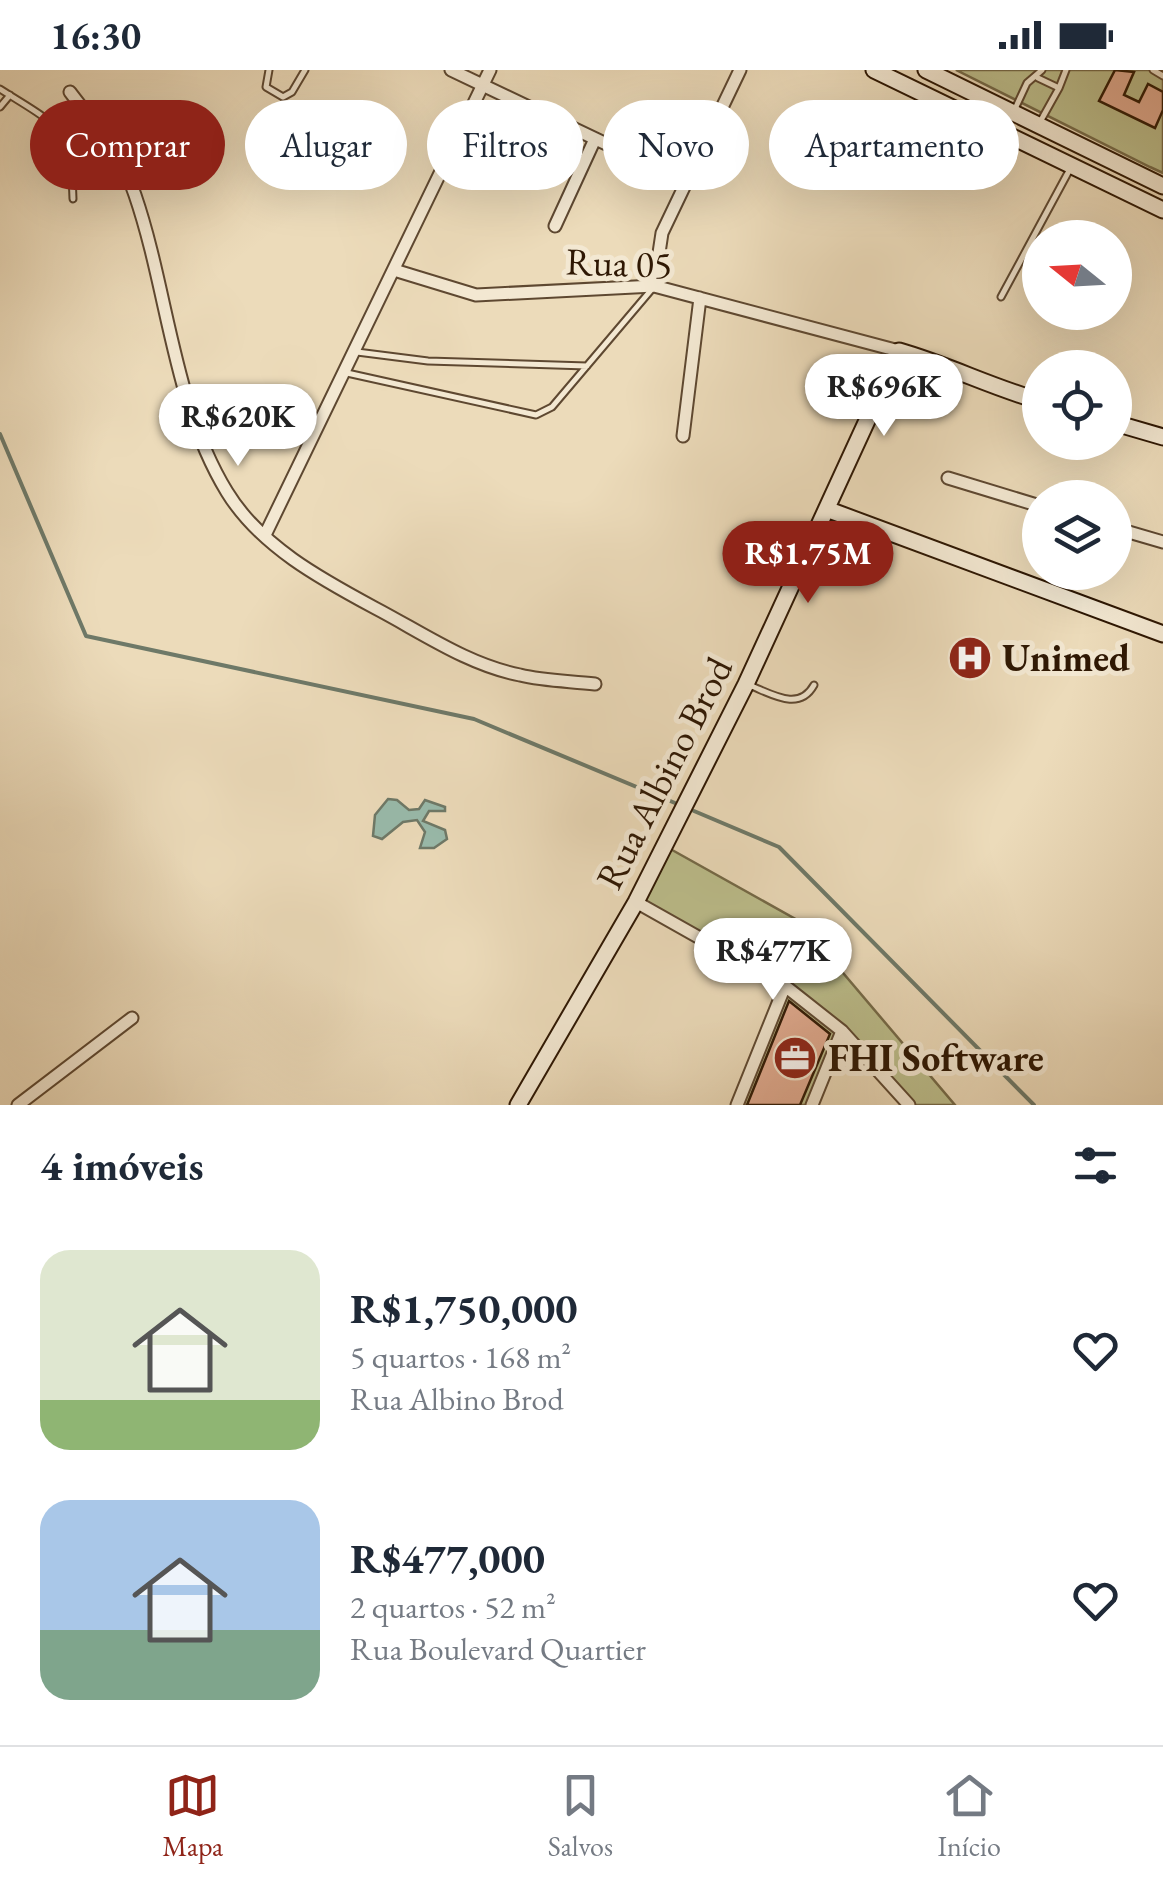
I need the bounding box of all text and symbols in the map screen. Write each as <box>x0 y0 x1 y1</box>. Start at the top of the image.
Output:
text: 16:30 <box>50 11 141 60</box>
chip: Comprar <box>30 100 225 190</box>
chip: Alugar <box>245 100 407 190</box>
chip: Filtros <box>427 100 583 190</box>
chip: Novo <box>603 100 749 190</box>
chip: Apartamento <box>769 100 1019 190</box>
north arrow <box>1022 220 1132 330</box>
map controls <box>1022 220 1132 590</box>
street label: Rua 05 <box>565 236 673 289</box>
button: locate <box>1022 350 1132 460</box>
pin: R$696K <box>803 354 965 439</box>
text: R$696K <box>827 365 941 407</box>
pin: R$620K <box>157 384 319 469</box>
text: R$620K <box>181 395 295 437</box>
button: layers <box>1022 480 1132 590</box>
pin: R$1.75M <box>716 521 900 606</box>
text: R$1.75M <box>744 532 872 574</box>
place label: Unimed <box>1002 633 1130 682</box>
hospital icon: Unimed <box>947 635 993 681</box>
street label: Rua Albino Brod <box>584 648 743 897</box>
pin: R$477K <box>692 918 854 1003</box>
text: R$477K <box>716 929 830 971</box>
place label: FHI Software <box>828 1033 1044 1082</box>
office icon: FHI Software <box>772 1035 818 1081</box>
text: 4 imóveis <box>40 1138 204 1193</box>
icon: filters <box>1068 1138 1123 1193</box>
text: R$1,750,000 <box>350 1281 578 1336</box>
icon: home <box>120 1290 240 1410</box>
icon: heart <box>1068 1323 1123 1378</box>
text: 5 quartos · 168 m² <box>350 1336 571 1378</box>
text: Rua Albino Brod <box>350 1378 564 1420</box>
text: R$477,000 <box>350 1531 545 1586</box>
icon: home <box>120 1540 240 1660</box>
icon: heart <box>1068 1573 1123 1628</box>
text: 2 quartos · 52 m² <box>350 1586 556 1628</box>
text: Rua Boulevard Quartier <box>350 1628 646 1670</box>
tab: Mapa <box>162 1768 223 1864</box>
tab: Salvos <box>548 1768 613 1864</box>
tab: Início <box>937 1768 1001 1864</box>

